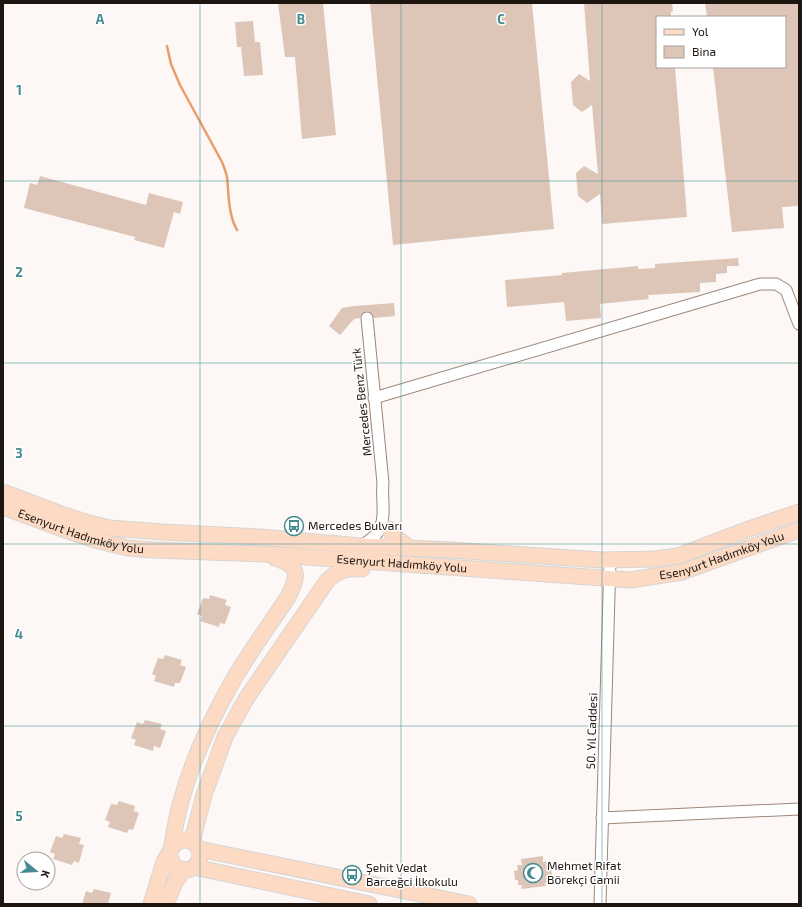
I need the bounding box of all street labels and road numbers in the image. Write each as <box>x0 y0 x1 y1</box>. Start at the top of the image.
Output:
street label: Mercedes Benz Türk <box>348 347 374 457</box>
street label: Esenyurt Hadımköy Yolu <box>16 505 144 555</box>
street label: Esenyurt Hadımköy Yolu <box>658 528 786 581</box>
street label: Esenyurt Hadımköy Yolu <box>336 551 468 574</box>
street label: 50. Yıl Caddesi <box>583 692 599 769</box>

